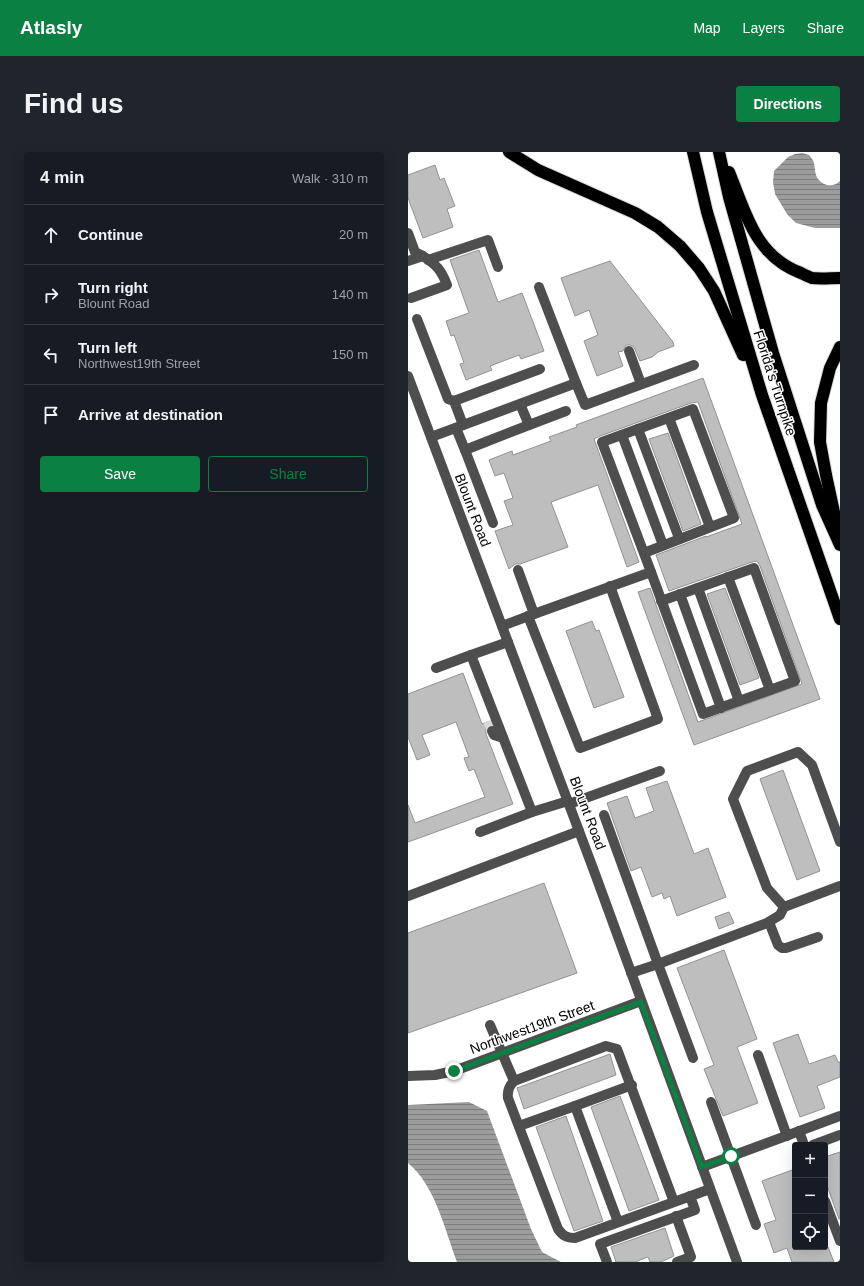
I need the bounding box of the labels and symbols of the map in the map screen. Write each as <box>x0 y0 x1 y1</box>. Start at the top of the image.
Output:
street label: Florida's Turnpike <box>750 328 800 438</box>
street label: Blount Road <box>452 471 494 549</box>
street label: Blount Road <box>567 774 609 852</box>
street label: Northwest19th Street <box>467 997 597 1057</box>
route end <box>445 1062 463 1080</box>
route start <box>722 1147 740 1165</box>

